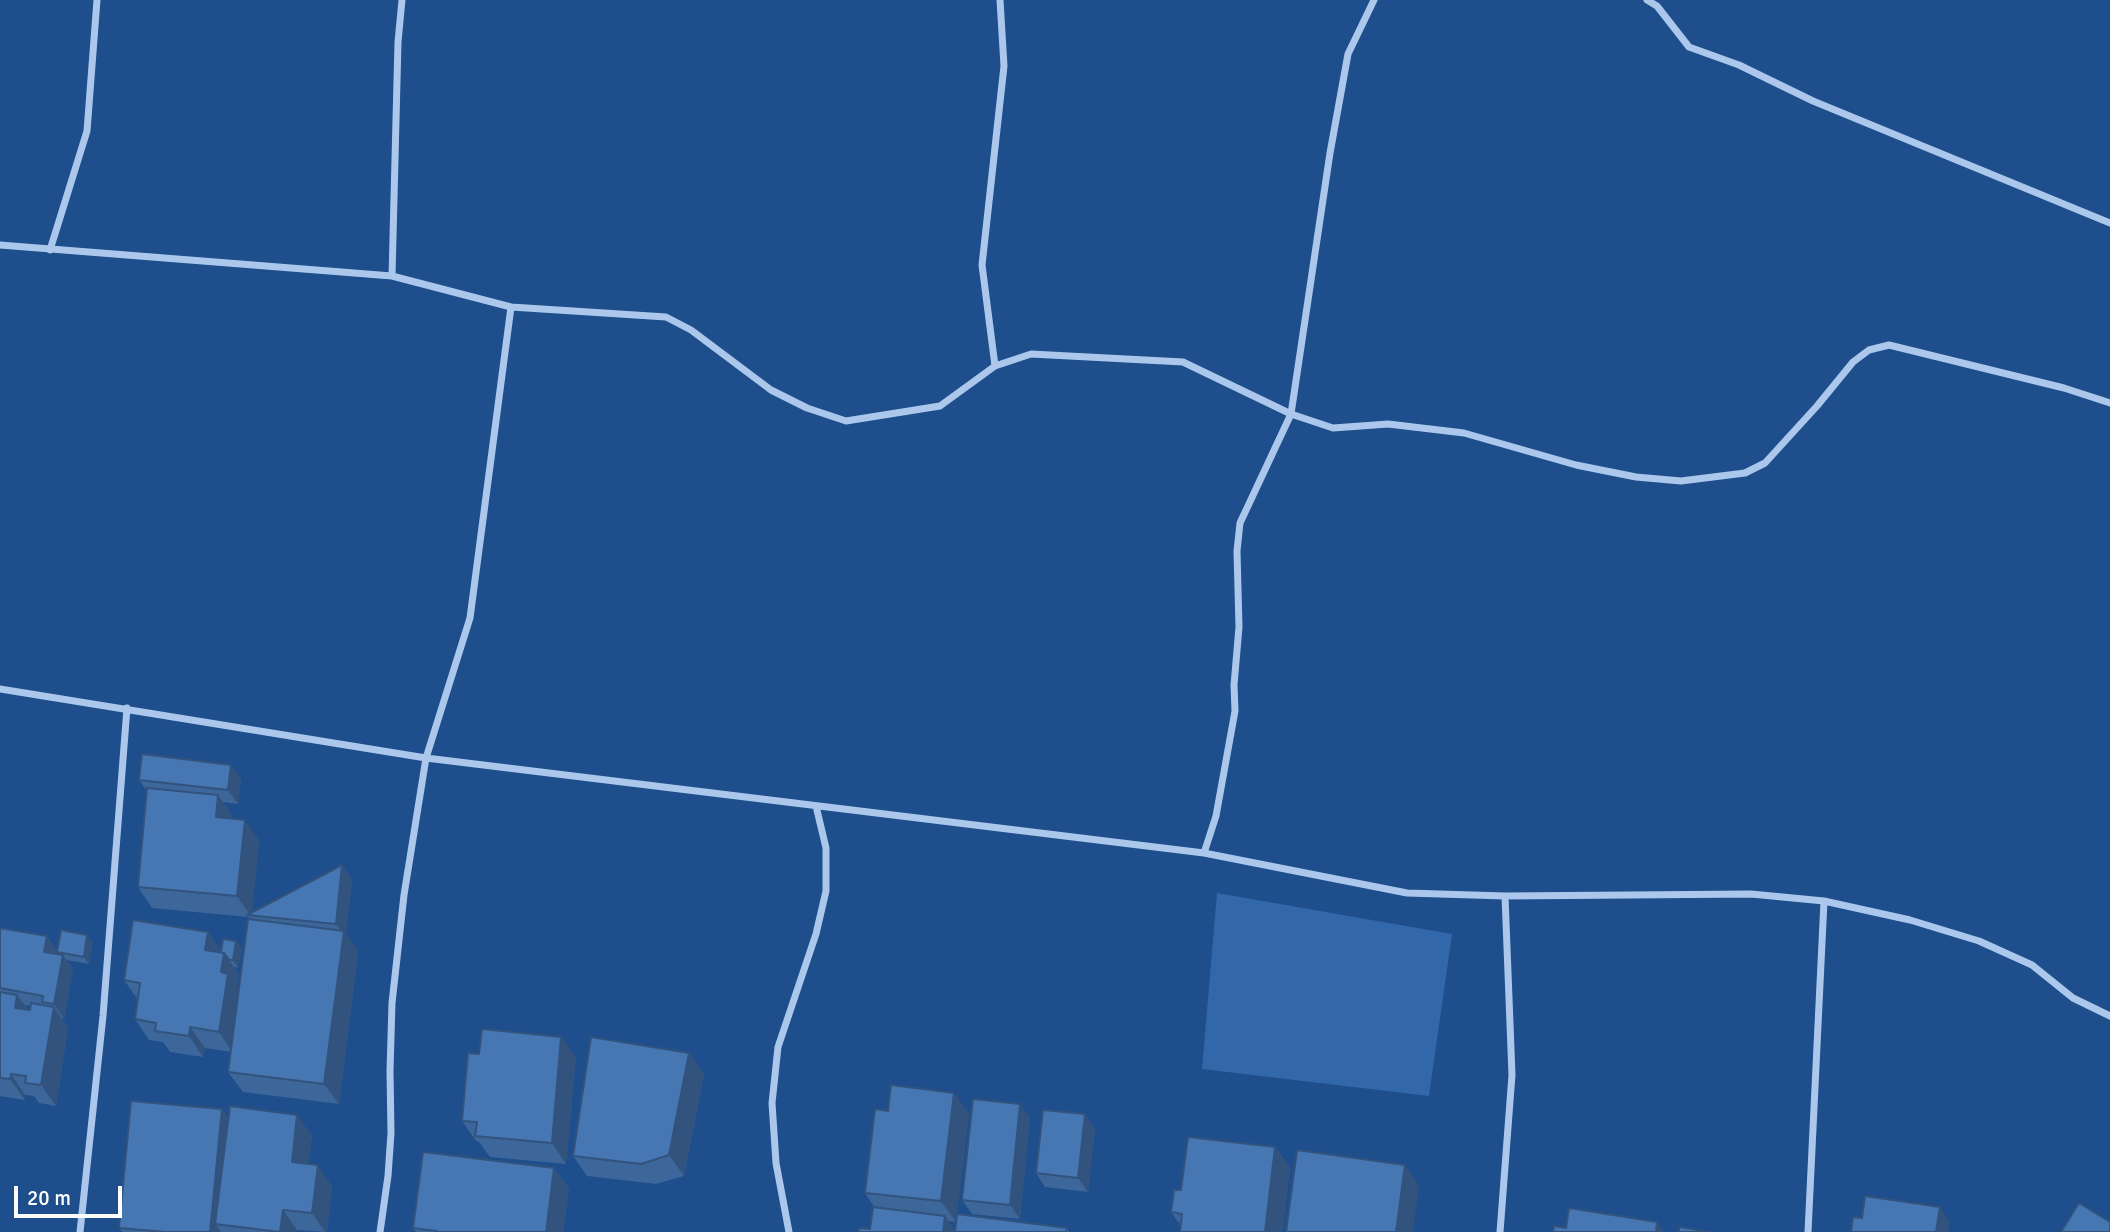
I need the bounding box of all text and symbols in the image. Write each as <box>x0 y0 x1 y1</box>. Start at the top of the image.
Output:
scale bar <box>18 1172 126 1216</box>
text: 20 m <box>27 1185 71 1211</box>

